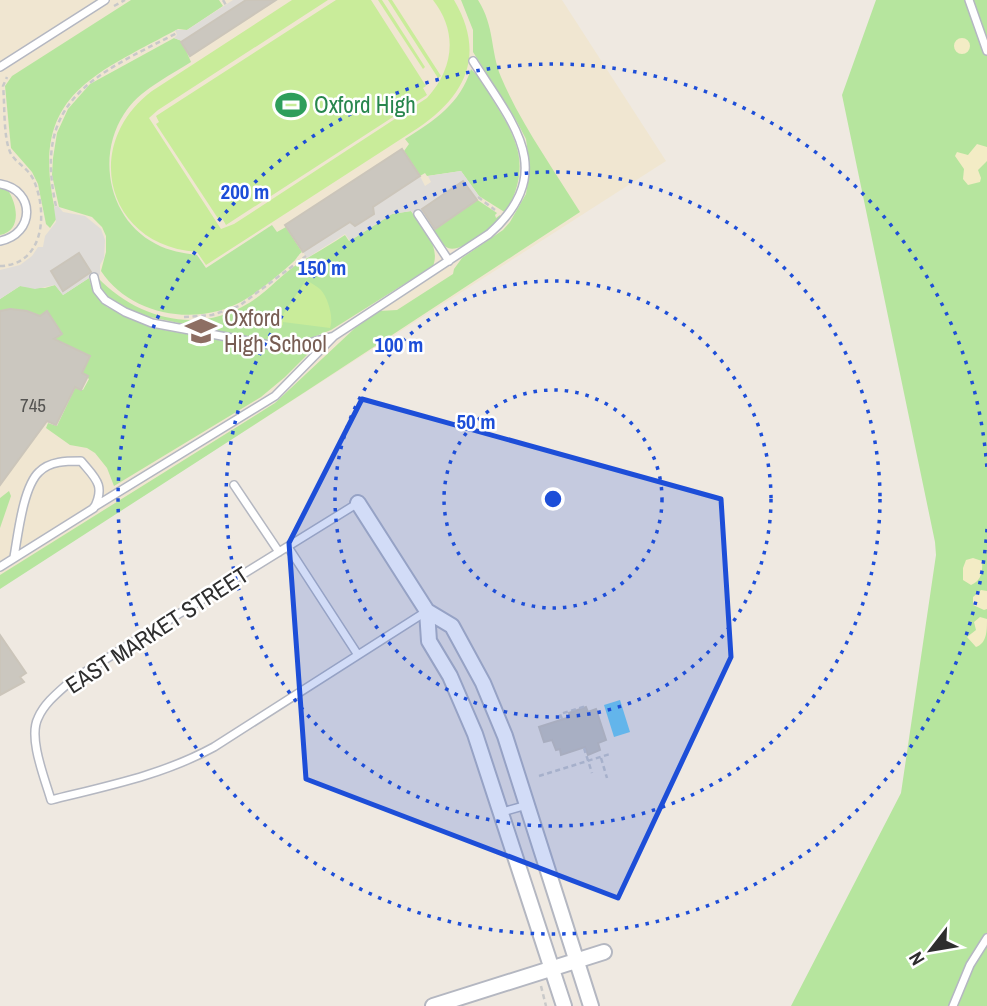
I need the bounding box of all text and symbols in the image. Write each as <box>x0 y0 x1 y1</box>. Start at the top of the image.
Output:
sports icon: Oxford High <box>274 88 308 122</box>
place label: Oxford High <box>314 89 416 120</box>
text: 200 m <box>221 177 269 206</box>
text: 150 m <box>298 253 346 282</box>
place label: Oxford High School <box>224 302 327 359</box>
school or university icon: Oxford High School <box>184 314 218 348</box>
text: 100 m <box>375 330 423 359</box>
house number: 745 <box>20 392 46 418</box>
text: 50 m <box>456 407 496 436</box>
centre of rings <box>541 487 565 511</box>
street label: EAST MARKET STREET <box>59 559 255 700</box>
north arrow <box>896 915 966 985</box>
text: N <box>902 947 930 970</box>

